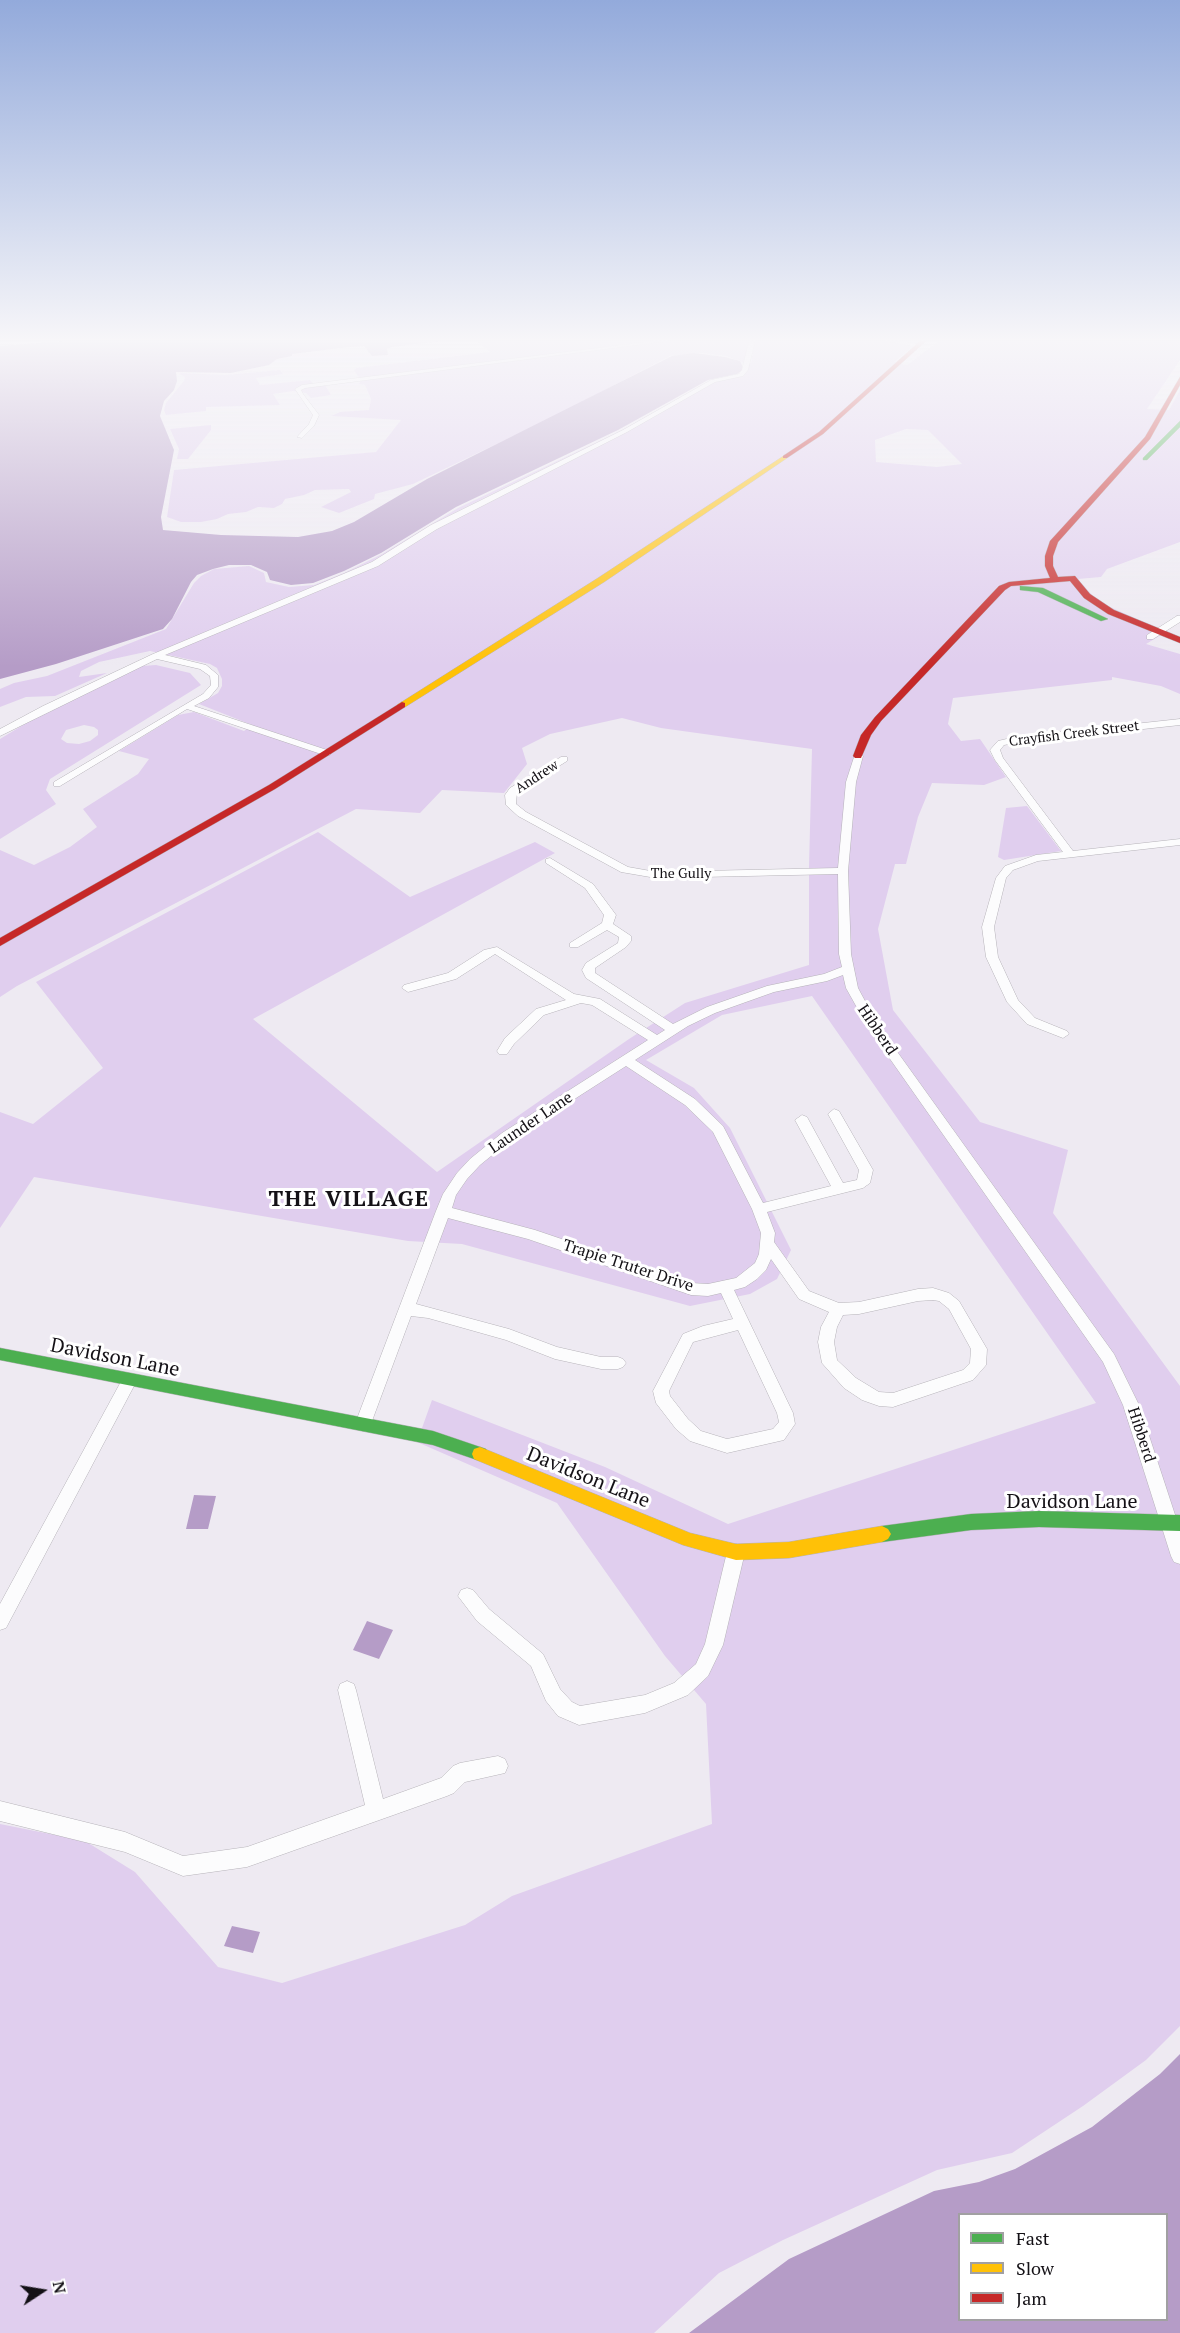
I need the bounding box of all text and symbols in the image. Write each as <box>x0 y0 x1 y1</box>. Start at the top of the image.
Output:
street label: Crayfish Creek Street <box>1008 718 1140 750</box>
street label: Andrew <box>512 757 562 797</box>
street label: The Gully <box>651 866 711 882</box>
street label: Hibberd <box>853 1001 901 1059</box>
street label: Launder Lane <box>485 1088 577 1158</box>
district label: THE VILLAGE <box>268 1187 430 1213</box>
street label: Trapie Truter Drive <box>560 1236 696 1296</box>
street label: Davidson Lane <box>48 1334 182 1382</box>
street label: Hibberd <box>1123 1405 1159 1465</box>
street label: Davidson Lane <box>523 1442 653 1514</box>
street label: Davidson Lane <box>1007 1490 1137 1514</box>
legend <box>958 2213 1168 2321</box>
text: Fast <box>1016 2226 1049 2250</box>
text: Slow <box>1016 2256 1054 2280</box>
north arrow <box>12 2261 72 2321</box>
text: N <box>48 2279 72 2295</box>
text: Jam <box>1016 2286 1047 2310</box>

